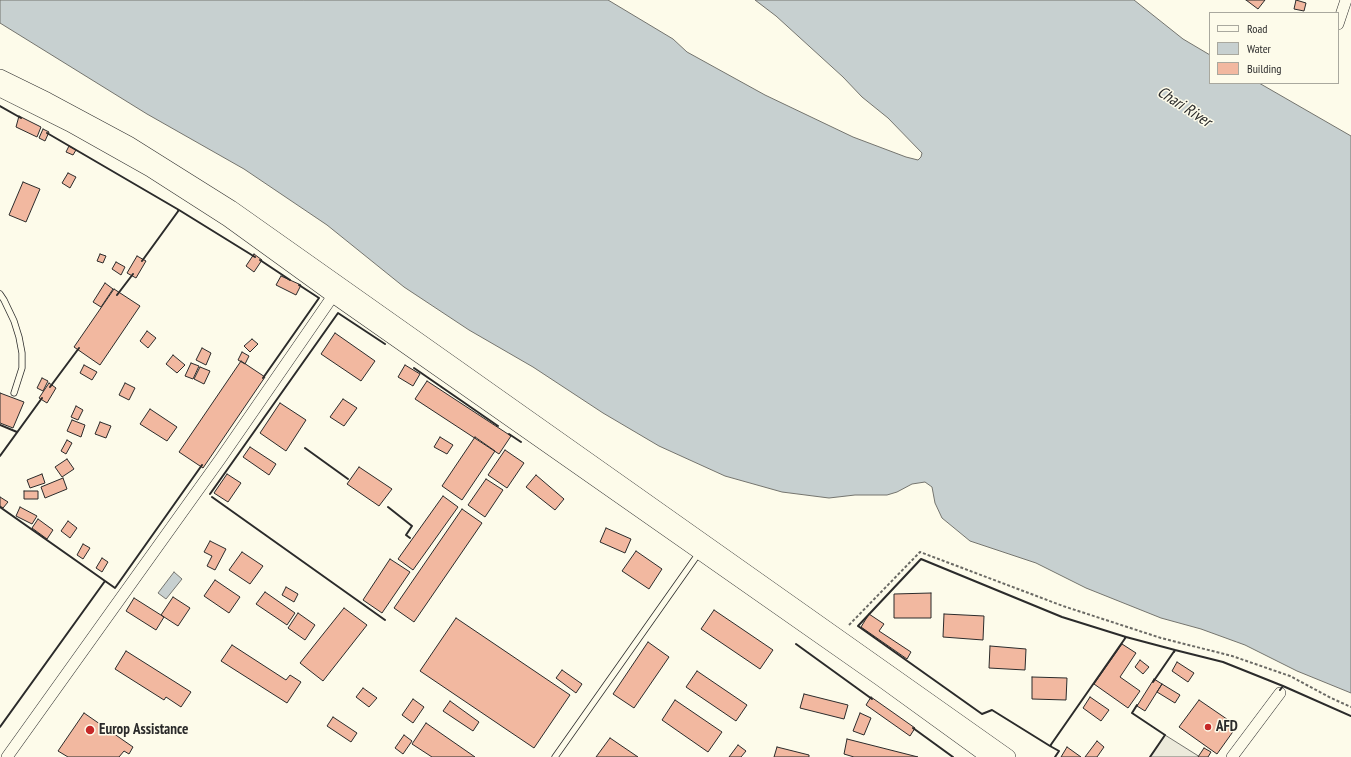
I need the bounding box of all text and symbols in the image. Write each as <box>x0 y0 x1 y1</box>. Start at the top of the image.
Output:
legend <box>1209 12 1339 84</box>
text: Road <box>1247 21 1267 36</box>
text: Water <box>1247 41 1271 56</box>
text: Building <box>1247 61 1282 76</box>
water label: Chari River <box>1153 83 1215 131</box>
place label: AFD <box>1216 718 1238 736</box>
place label: Europ Assistance <box>99 721 188 739</box>
marker: AFD <box>1203 722 1213 732</box>
marker: Europ Assistance <box>84 724 96 736</box>

